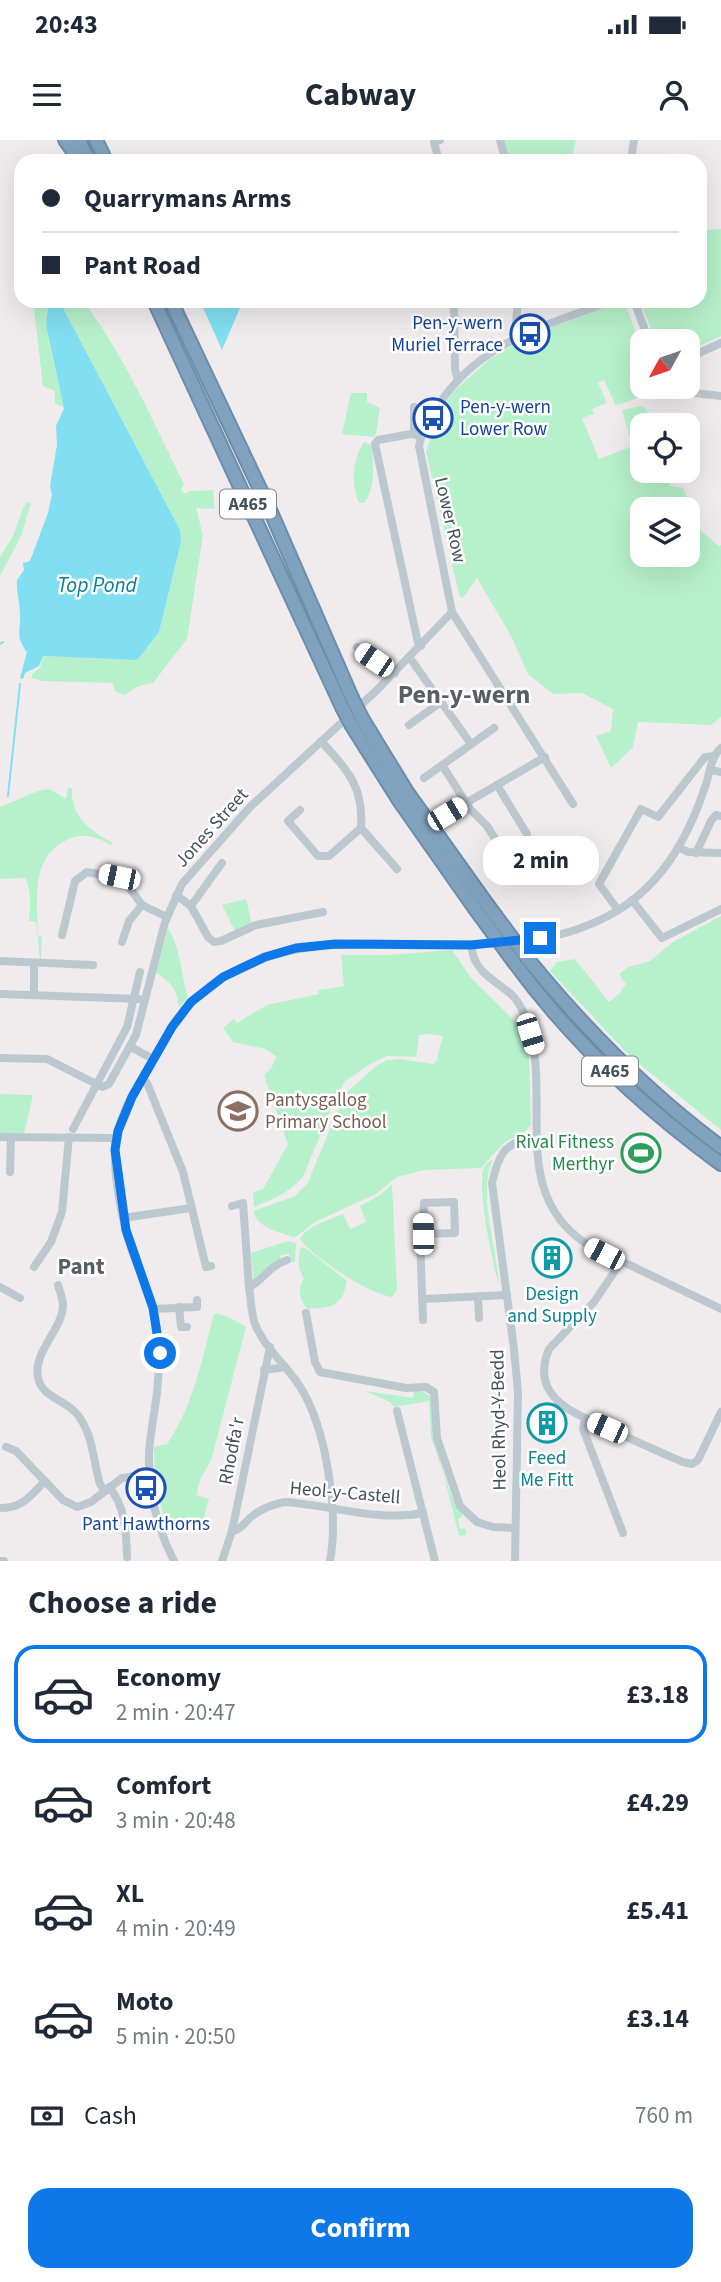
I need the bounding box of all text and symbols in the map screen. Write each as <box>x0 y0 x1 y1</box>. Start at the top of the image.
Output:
text: 20:43 <box>35 6 98 43</box>
text: Cabway <box>305 72 416 118</box>
icon: menu <box>28 76 66 114</box>
icon: person <box>655 76 693 114</box>
text: Quarrymans Arms <box>84 180 291 217</box>
text: Pant Road <box>84 247 201 284</box>
place label: Pen-y-wern Muriel Terrace <box>391 310 503 359</box>
bus stop icon: Pen-y-wern Muriel Terrace <box>509 313 551 355</box>
north arrow <box>630 329 700 399</box>
map controls <box>630 329 700 567</box>
place label: Pen-y-wern Lower Row <box>460 394 551 443</box>
bus stop icon: Pen-y-wern Lower Row <box>412 397 454 439</box>
button: locate <box>630 413 700 483</box>
street label: Lower Row <box>427 475 473 566</box>
road number: A465 <box>220 490 276 518</box>
button: layers <box>630 497 700 567</box>
water label: Top Pond <box>57 570 138 600</box>
car <box>351 640 398 680</box>
district label: Pen-y-wern <box>398 676 530 713</box>
street label: Jones Street <box>169 782 255 874</box>
car <box>424 794 471 834</box>
callout: 2 min <box>482 836 598 886</box>
text: 2 min <box>513 844 569 877</box>
car <box>97 862 142 892</box>
route end <box>524 922 556 954</box>
car <box>514 1011 547 1057</box>
road number: A465 <box>582 1056 638 1086</box>
place label: Pantysgallog Primary School <box>265 1087 387 1136</box>
school or university icon: Pantysgallog Primary School <box>217 1090 259 1132</box>
place label: Rival Fitness Merthyr <box>516 1129 614 1178</box>
sports icon: Rival Fitness Merthyr <box>620 1132 662 1174</box>
car <box>413 1213 434 1255</box>
car <box>581 1235 628 1273</box>
building icon: Design and Supply <box>531 1237 573 1279</box>
district label: Pant <box>57 1250 105 1283</box>
place label: Design and Supply <box>507 1281 597 1330</box>
route start <box>144 1337 176 1369</box>
street label: Heol Rhyd-Y-Bedd <box>484 1349 514 1491</box>
building icon: Feed Me Fitt <box>526 1402 568 1444</box>
car <box>584 1410 631 1446</box>
street label: Rhodfa'r <box>212 1415 252 1487</box>
place label: Feed Me Fitt <box>520 1445 574 1494</box>
bus stop icon: Pant Hawthorns <box>125 1467 167 1509</box>
street label: Heol-y-Castell <box>289 1475 402 1511</box>
place label: Pant Hawthorns <box>82 1511 210 1538</box>
text: Choose a ride <box>28 1580 217 1626</box>
text: Economy <box>116 1659 221 1696</box>
icon: car <box>32 1663 95 1726</box>
text: £3.18 <box>626 1676 689 1713</box>
text: 2 min · 20:47 <box>116 1696 236 1729</box>
text: Comfort <box>116 1767 211 1804</box>
icon: car <box>32 1771 95 1834</box>
text: £4.29 <box>626 1784 689 1821</box>
text: 3 min · 20:48 <box>116 1804 236 1837</box>
text: XL <box>116 1875 144 1912</box>
icon: car <box>32 1879 95 1942</box>
text: £5.41 <box>626 1892 689 1929</box>
text: 4 min · 20:49 <box>116 1912 236 1945</box>
text: Moto <box>116 1983 173 2020</box>
icon: car <box>32 1987 95 2050</box>
text: £3.14 <box>626 2000 689 2037</box>
text: 5 min · 20:50 <box>116 2020 236 2053</box>
icon: cash <box>28 2097 66 2135</box>
text: Cash <box>84 2097 137 2134</box>
text: 760 m <box>635 2099 693 2132</box>
button: Confirm <box>28 2188 693 2268</box>

